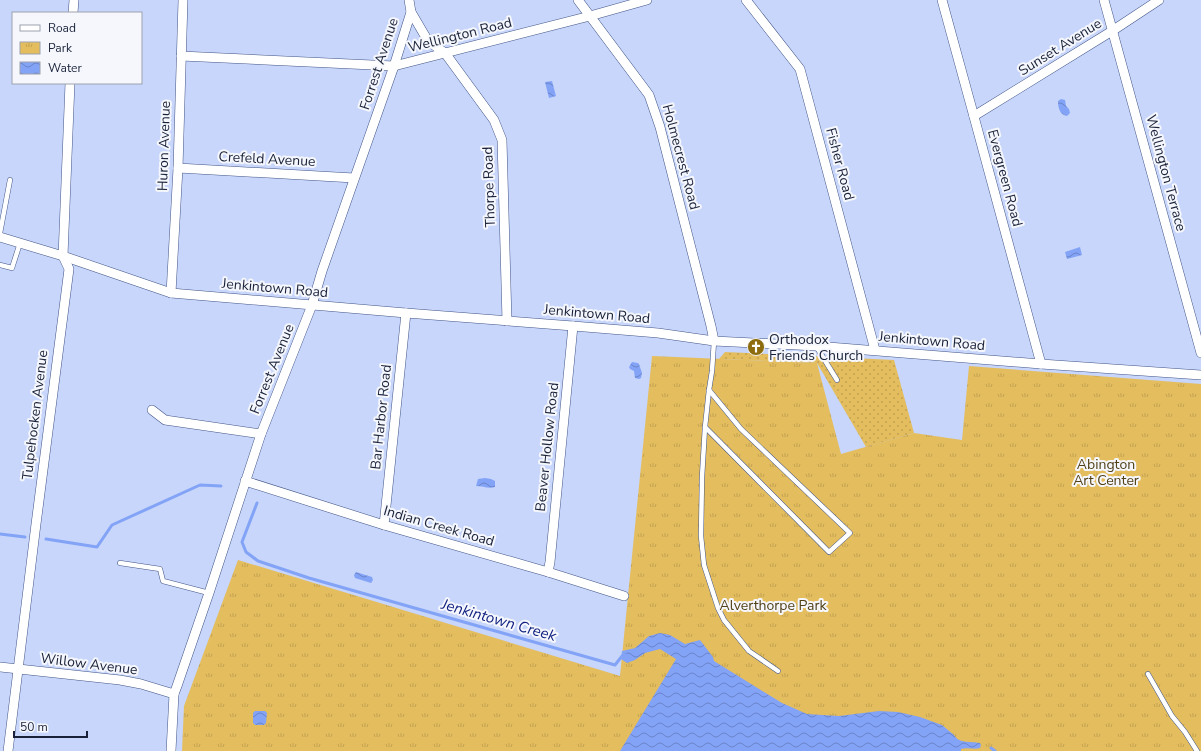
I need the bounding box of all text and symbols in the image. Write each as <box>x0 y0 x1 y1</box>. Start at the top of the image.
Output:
legend <box>12 12 142 84</box>
street label: Wellington Road <box>406 13 514 57</box>
street label: Sunset Avenue <box>1015 14 1105 80</box>
street label: Forrest Avenue <box>355 16 403 112</box>
text: Road <box>48 20 76 36</box>
text: Park <box>48 40 73 56</box>
text: Water <box>48 60 82 76</box>
street label: Huron Avenue <box>153 100 175 192</box>
street label: Holmecrest Road <box>658 102 704 212</box>
street label: Wellington Terrace <box>1141 113 1191 233</box>
street label: Fisher Road <box>821 126 859 202</box>
street label: Evergreen Road <box>983 127 1027 229</box>
street label: Thorpe Road <box>478 146 500 228</box>
street label: Crefeld Avenue <box>218 147 316 171</box>
street label: Jenkintown Road <box>220 274 329 302</box>
street label: Jenkintown Road <box>542 300 651 328</box>
street label: Forrest Avenue <box>245 321 299 417</box>
street label: Jenkintown Road <box>877 327 986 355</box>
place label: Orthodox Friends Church <box>769 330 863 365</box>
church icon: Orthodox Friends Church <box>746 337 766 357</box>
street label: Tulpehocken Avenue <box>18 349 52 481</box>
street label: Bar Harbor Road <box>366 363 396 471</box>
street label: Beaver Hollow Road <box>531 382 563 512</box>
park label: Abington Art Center <box>1073 455 1139 490</box>
street label: Indian Creek Road <box>381 501 497 551</box>
water label: Jenkintown Creek <box>439 594 559 646</box>
park label: Alverthorpe Park <box>720 596 827 615</box>
street label: Willow Avenue <box>39 649 139 679</box>
scale bar <box>14 713 87 739</box>
text: 50 m <box>20 719 48 735</box>

